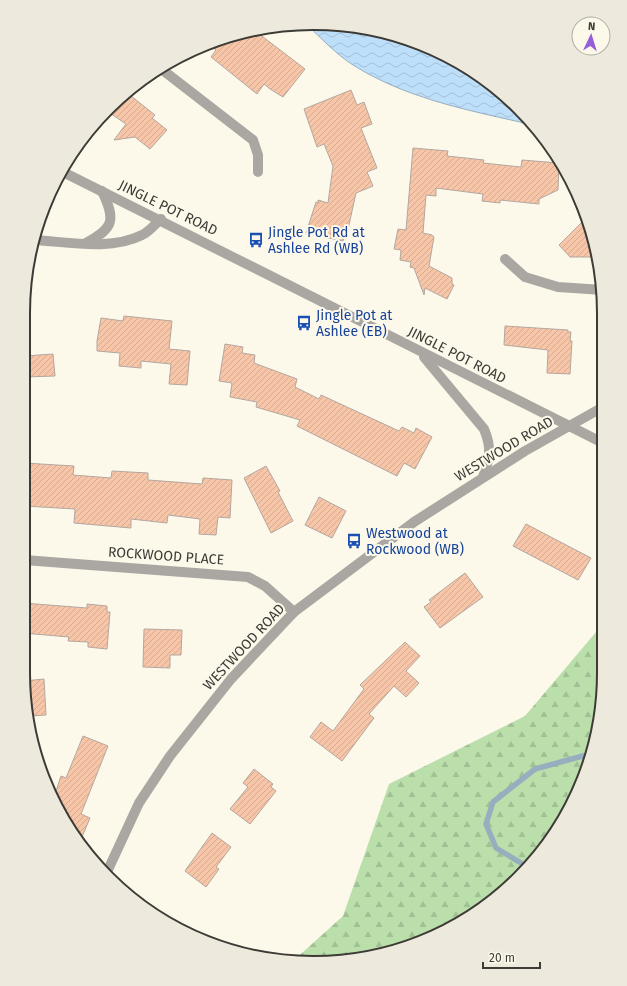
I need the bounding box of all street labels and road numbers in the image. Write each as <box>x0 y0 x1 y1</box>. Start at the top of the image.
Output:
street label: JINGLE POT ROAD <box>116 177 220 239</box>
street label: JINGLE POT ROAD <box>405 323 509 387</box>
street label: WESTWOOD ROAD <box>452 413 556 485</box>
street label: ROCKWOOD PLACE <box>107 543 225 569</box>
street label: WESTWOOD ROAD <box>200 600 288 694</box>

